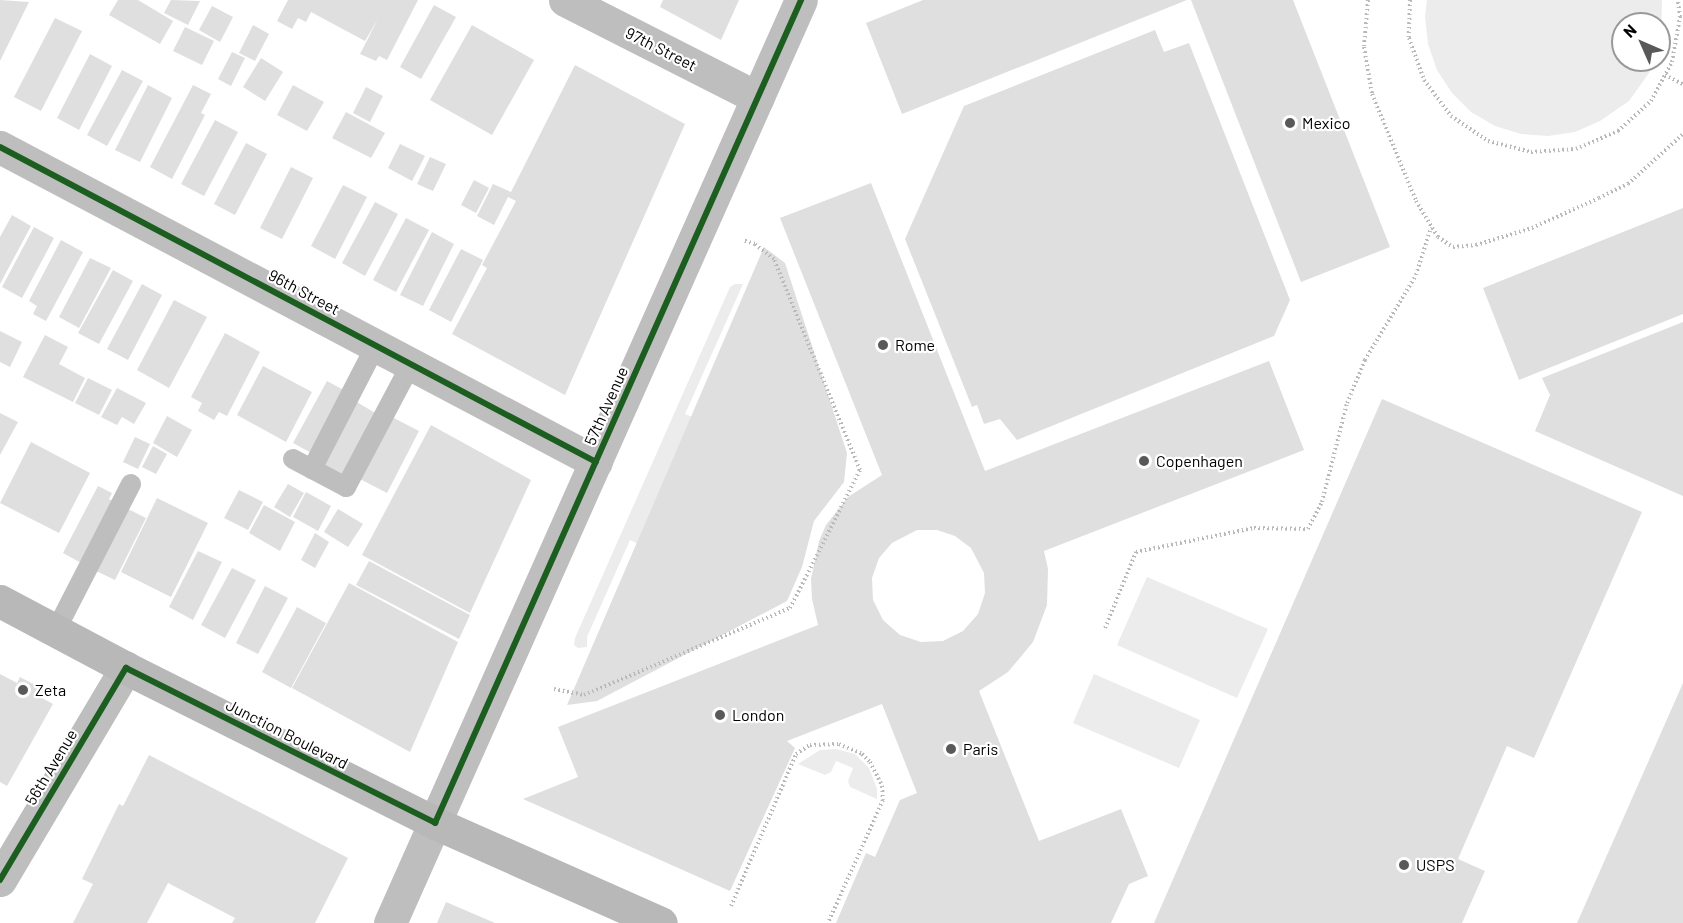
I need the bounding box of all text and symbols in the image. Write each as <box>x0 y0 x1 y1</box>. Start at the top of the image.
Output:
north arrow <box>1611 12 1671 72</box>
text: N <box>1619 20 1640 41</box>
street label: 97th Street <box>622 23 700 75</box>
place label: Mexico <box>1302 113 1350 133</box>
marker: Mexico <box>1283 116 1297 130</box>
street label: 96th Street <box>265 265 343 319</box>
place label: Rome <box>895 335 935 355</box>
marker: Rome <box>876 338 890 352</box>
street label: 57th Avenue <box>580 364 632 448</box>
place label: Copenhagen <box>1156 451 1243 471</box>
marker: Copenhagen <box>1137 454 1151 468</box>
place label: Zeta <box>35 680 66 700</box>
marker: Zeta <box>16 683 30 697</box>
street label: Junction Boulevard <box>223 695 351 773</box>
place label: London <box>732 705 784 725</box>
marker: London <box>713 708 727 722</box>
street label: 56th Avenue <box>21 726 81 808</box>
place label: Paris <box>963 739 998 759</box>
marker: Paris <box>944 742 958 756</box>
place label: USPS <box>1416 855 1455 875</box>
marker: USPS <box>1397 858 1411 872</box>

